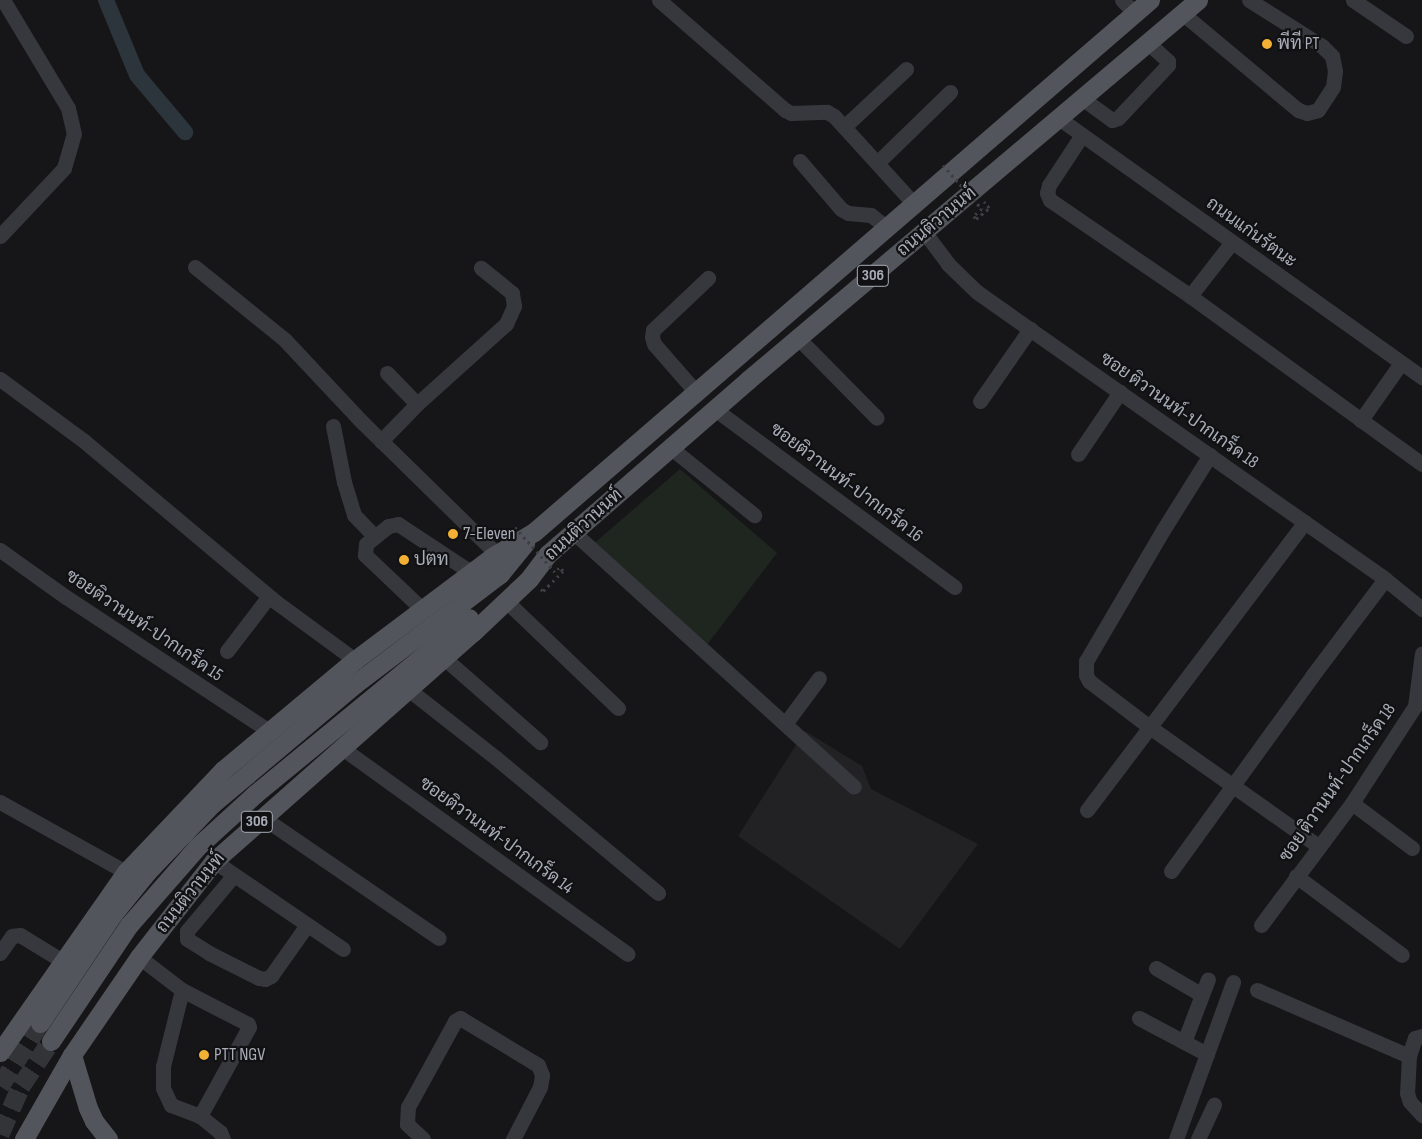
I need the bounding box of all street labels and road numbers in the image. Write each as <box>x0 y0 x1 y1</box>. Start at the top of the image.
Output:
street label: ถนนติวานนท์ <box>893 183 981 261</box>
street label: ถนนแก่นรัตนะ <box>1202 193 1300 273</box>
road number: 306 <box>857 262 889 290</box>
street label: ซอย ติวานนท์-ปากเกร็ด 18 <box>1096 348 1262 474</box>
street label: ซอยติวานนท์-ปากเกร็ด 16 <box>765 419 927 547</box>
street label: ถนนติวานนท์ <box>541 485 627 565</box>
street label: ซอยติวานนท์-ปากเกร็ด 15 <box>61 565 227 687</box>
street label: ซอย ติวานนท์-ปากเกร็ด 18 <box>1275 700 1401 866</box>
street label: ซอยติวานนท์-ปากเกร็ด 14 <box>415 773 577 899</box>
road number: 306 <box>241 809 273 836</box>
street label: ถนนติวานนท์ <box>152 849 230 937</box>

